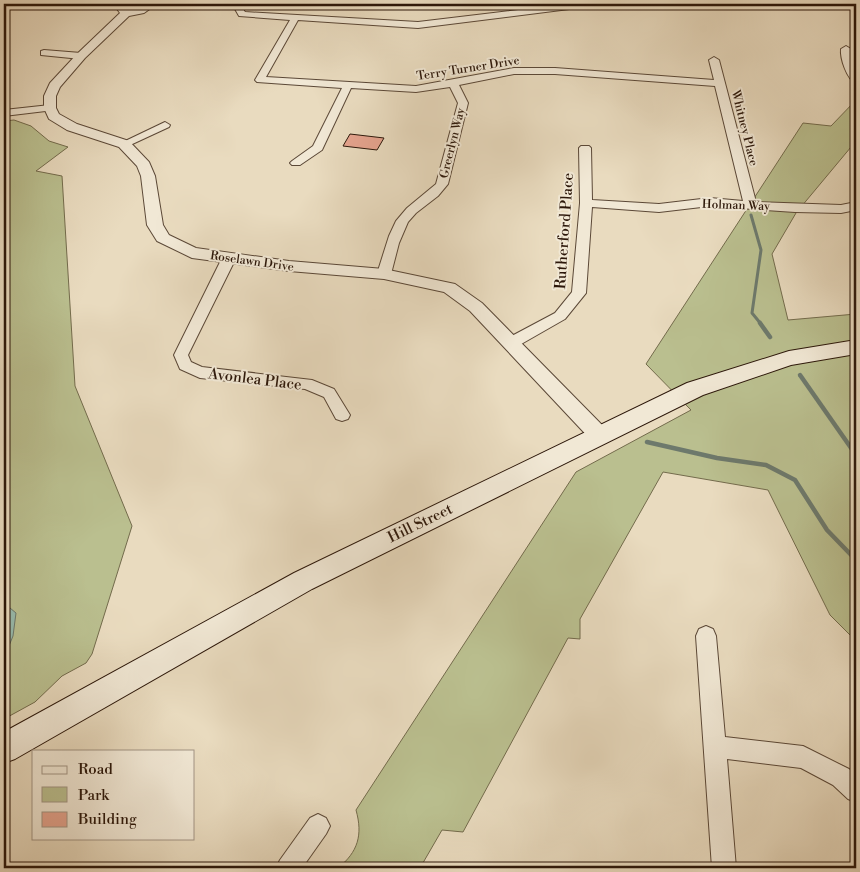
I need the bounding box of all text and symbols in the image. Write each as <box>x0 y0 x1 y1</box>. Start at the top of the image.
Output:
street label: Terry Turner Drive <box>416 53 521 84</box>
street label: Whitney Place <box>728 88 761 168</box>
street label: Greerlyn Way <box>436 106 469 180</box>
street label: Rutherford Place <box>551 172 578 290</box>
street label: Holman Way <box>702 197 770 214</box>
street label: Roselawn Drive <box>209 248 295 275</box>
street label: Avonlea Place <box>206 364 303 395</box>
street label: Hill Street <box>385 499 456 547</box>
legend <box>32 750 195 840</box>
text: Road <box>78 760 113 779</box>
text: Park <box>78 786 110 805</box>
text: Building <box>77 810 137 829</box>

